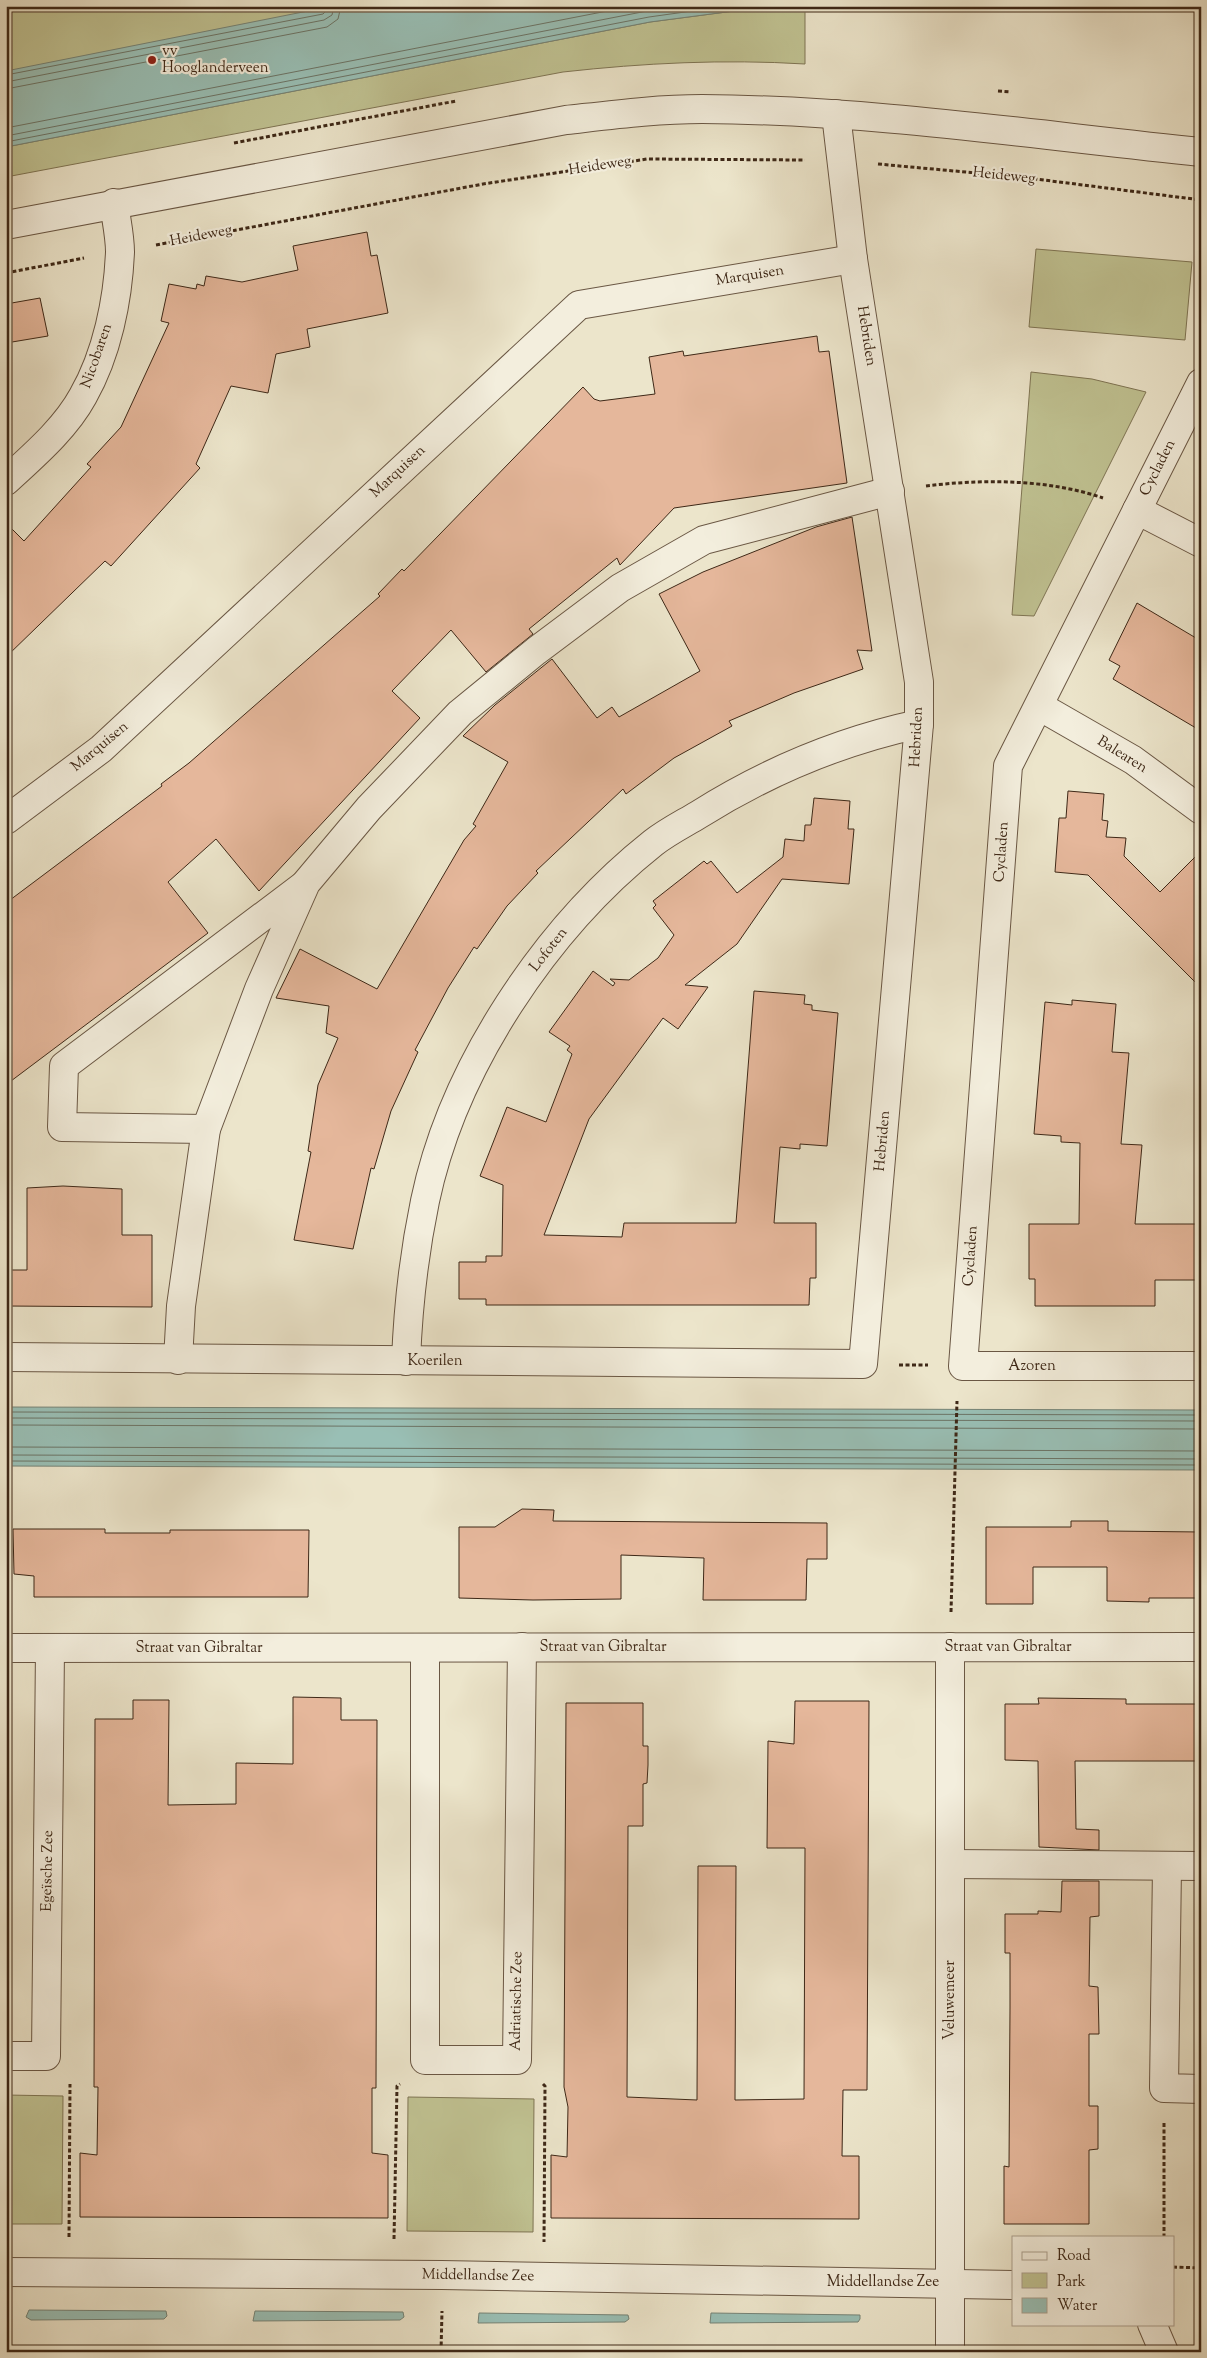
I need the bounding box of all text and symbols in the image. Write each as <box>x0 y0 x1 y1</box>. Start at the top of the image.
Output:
place label: vv Hooglanderveen <box>162 41 269 79</box>
marker: vv Hooglanderveen <box>146 54 158 66</box>
street label: Heideweg <box>567 151 633 181</box>
street label: Heideweg <box>971 162 1037 190</box>
street label: Heideweg <box>168 220 234 252</box>
street label: Marquisen <box>714 260 786 292</box>
street label: Hebriden <box>851 304 881 368</box>
street label: Nicobaren <box>76 321 118 391</box>
street label: Cycladen <box>1135 436 1181 500</box>
street label: Marquisen <box>366 441 430 503</box>
street label: Hebriden <box>905 706 929 768</box>
street label: Marquisen <box>67 717 133 777</box>
street label: Balearen <box>1093 731 1151 779</box>
street label: Cycladen <box>989 821 1015 883</box>
street label: Lofoten <box>525 923 573 977</box>
street label: Hebriden <box>870 1110 896 1172</box>
street label: Cycladen <box>958 1225 984 1287</box>
street label: Koerilen <box>407 1351 463 1372</box>
street label: Azoren <box>1008 1356 1056 1377</box>
street label: Straat van Gibraltar <box>539 1637 667 1658</box>
street label: Straat van Gibraltar <box>944 1637 1072 1658</box>
street label: Straat van Gibraltar <box>135 1638 263 1659</box>
street label: Egeïsche Zee <box>37 1830 59 1912</box>
street label: Adriatische Zee <box>506 1951 528 2051</box>
street label: Veluwemeer <box>940 1960 961 2040</box>
legend <box>1012 2236 1174 2326</box>
text: Road <box>1057 2246 1091 2267</box>
street label: Middellandse Zee <box>422 2265 534 2287</box>
street label: Middellandse Zee <box>827 2272 939 2293</box>
text: Park <box>1057 2272 1086 2293</box>
text: Water <box>1057 2296 1098 2317</box>

